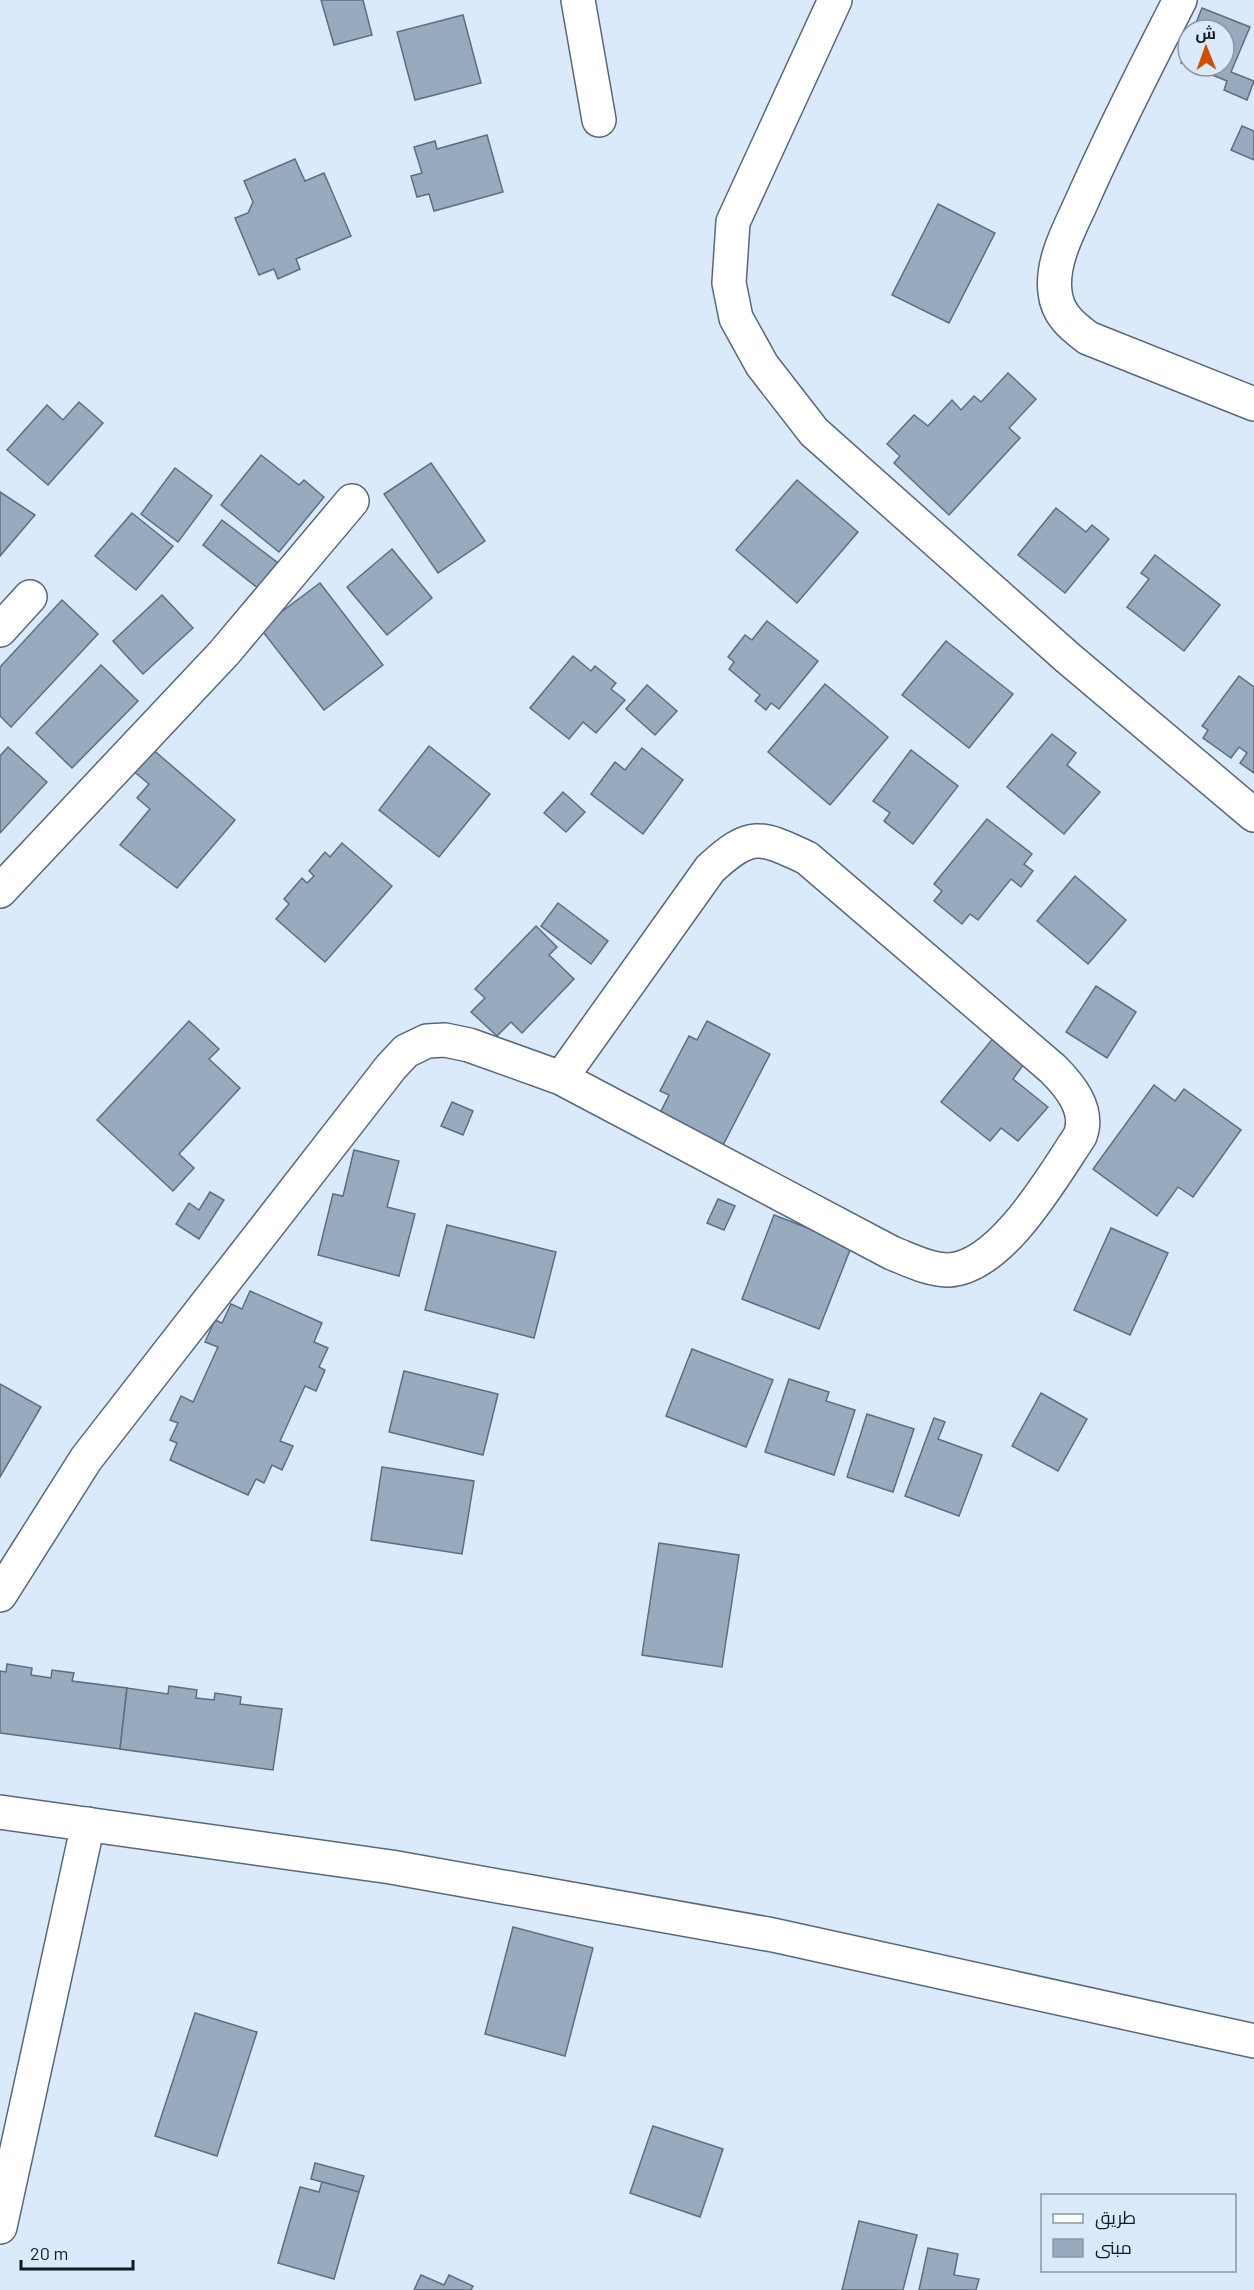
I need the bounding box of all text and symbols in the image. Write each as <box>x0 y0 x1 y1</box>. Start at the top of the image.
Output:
north arrow <box>1176 18 1236 78</box>
text: ش <box>1195 23 1216 43</box>
legend <box>1041 2194 1236 2272</box>
text: طريق <box>1095 2206 1136 2230</box>
scale bar <box>21 2233 134 2271</box>
text: مبنى <box>1095 2236 1132 2259</box>
text: 20 m <box>30 2242 68 2264</box>

